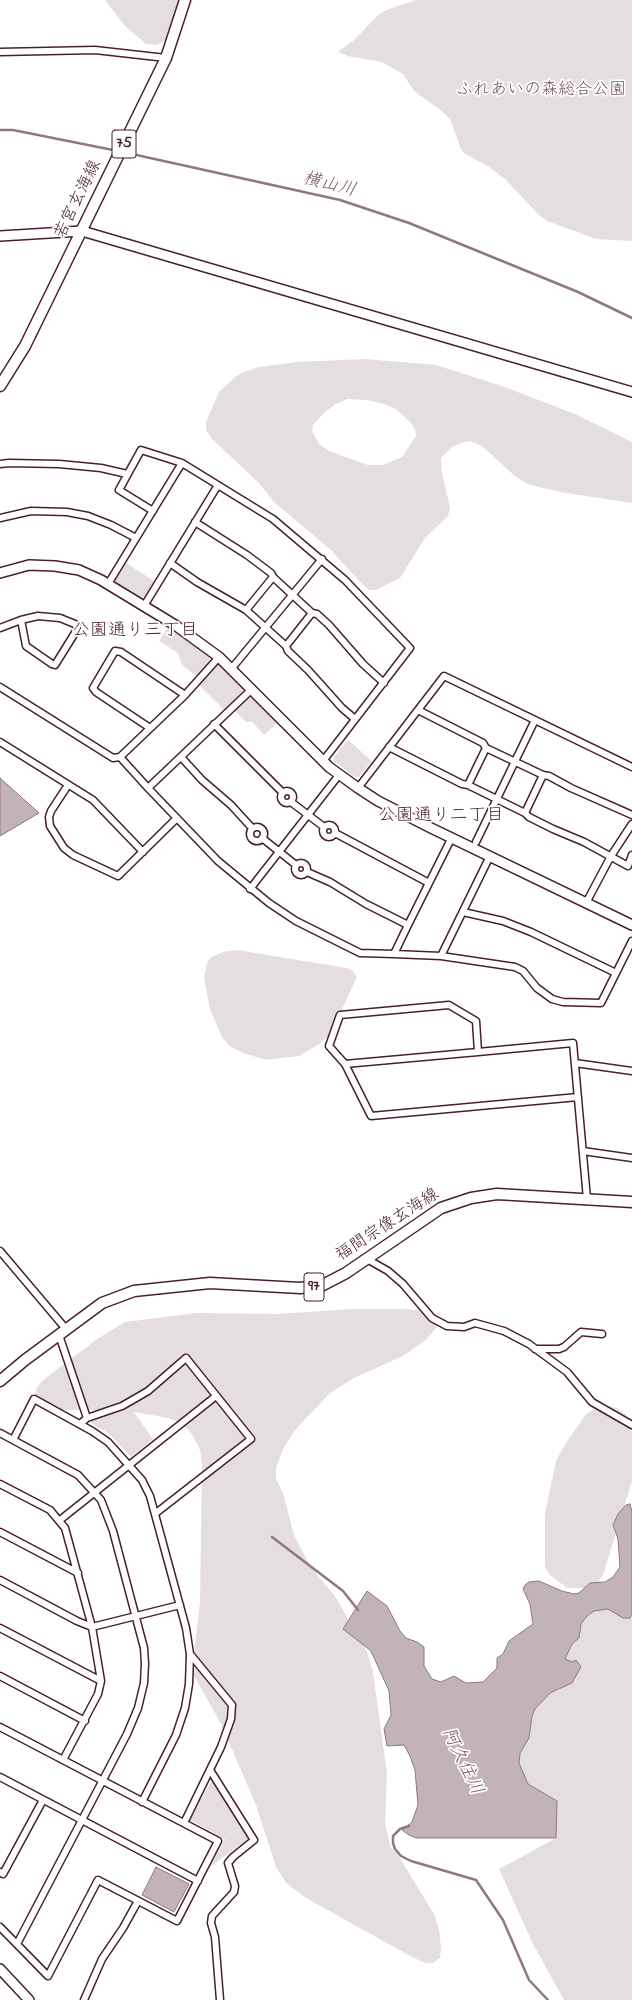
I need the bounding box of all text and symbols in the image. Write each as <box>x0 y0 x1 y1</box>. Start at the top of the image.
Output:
park label: ふれあいの森総合公園 <box>456 81 626 101</box>
road number: 75 <box>112 130 136 158</box>
street label: 若宮玄海線 <box>51 157 107 243</box>
water label: 横山川 <box>300 169 358 203</box>
district label: 公園通り三丁目 <box>72 621 198 643</box>
district label: 公園通り二丁目 <box>378 806 504 828</box>
street label: 福間宗像玄海線 <box>333 1185 443 1267</box>
road number: 97 <box>304 1273 324 1301</box>
water label: 阿久住川 <box>436 1725 486 1799</box>

